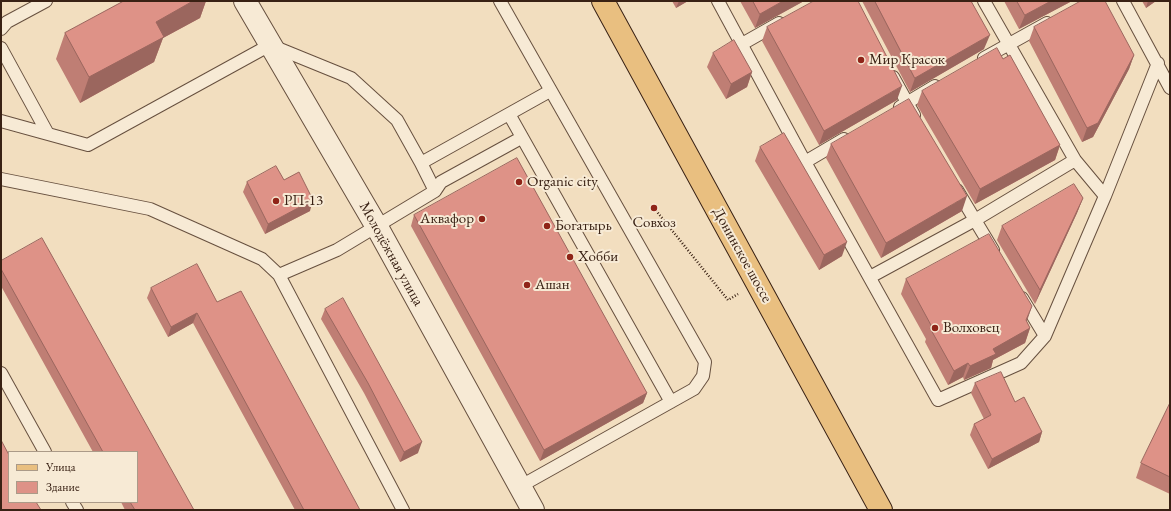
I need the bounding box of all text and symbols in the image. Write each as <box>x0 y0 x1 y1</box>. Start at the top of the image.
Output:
place label: Мир Красок <box>869 51 945 69</box>
marker: Мир Красок <box>856 55 866 65</box>
place label: Organic city <box>527 173 598 191</box>
marker: Organic city <box>514 177 524 187</box>
place label: РП-13 <box>284 192 323 210</box>
marker: РП-13 <box>271 196 281 206</box>
street label: Молодёжная улица <box>355 199 427 309</box>
marker: Совхоз <box>649 203 659 213</box>
street label: Донинское шоссе <box>708 204 776 306</box>
place label: Аквафор <box>420 210 474 228</box>
marker: Аквафор <box>477 214 487 224</box>
place label: Совхоз <box>632 214 676 232</box>
place label: Богатырь <box>555 217 612 235</box>
marker: Богатырь <box>542 221 552 231</box>
place label: Хобби <box>578 248 618 266</box>
marker: Хобби <box>565 252 575 262</box>
place label: Ашан <box>535 276 570 294</box>
marker: Ашан <box>522 280 532 290</box>
place label: Волховец <box>943 319 999 337</box>
marker: Волховец <box>930 323 940 333</box>
legend <box>8 451 138 503</box>
text: Улица <box>46 459 76 475</box>
text: Здание <box>46 479 80 495</box>

